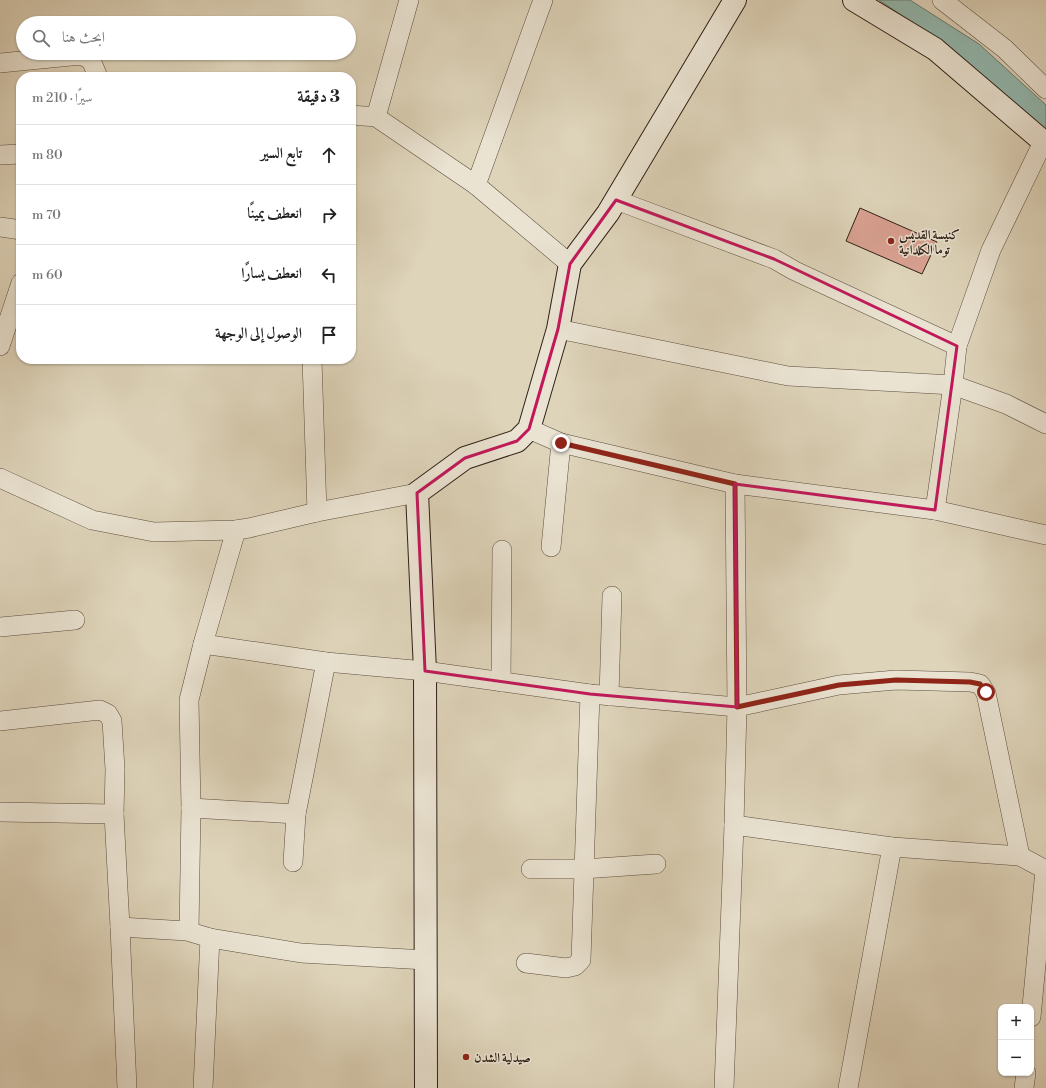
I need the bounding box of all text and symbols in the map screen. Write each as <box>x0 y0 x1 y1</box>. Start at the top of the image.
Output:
search box <box>16 16 356 60</box>
icon: search <box>30 27 52 49</box>
text: ابحث هنا <box>62 28 105 47</box>
text: 3 دقيقة <box>297 86 340 108</box>
text: سيرًا · 210 m <box>32 90 92 106</box>
text: تابع السير <box>260 144 302 163</box>
icon: ahead <box>318 144 340 166</box>
text: 80 m <box>32 147 63 163</box>
text: انعطف يمينًا <box>247 204 302 223</box>
icon: right <box>318 204 340 226</box>
text: 70 m <box>32 207 61 223</box>
place label: كنيسة القديس توما الكلدانية <box>899 227 960 258</box>
marker: كنيسة القديس توما الكلدانية <box>886 236 896 246</box>
text: انعطف يسارًا <box>241 264 302 283</box>
icon: left <box>318 264 340 286</box>
text: 60 m <box>32 267 63 283</box>
text: الوصول إلى الوجهة <box>215 324 302 343</box>
icon: arrive <box>318 324 340 346</box>
route end <box>552 434 570 452</box>
route start <box>977 683 995 701</box>
map controls <box>998 1004 1034 1076</box>
button: + <box>998 1004 1034 1040</box>
button: − <box>998 1040 1034 1076</box>
place label: صيدلية الشدن <box>474 1050 531 1066</box>
marker: صيدلية الشدن <box>461 1052 471 1062</box>

